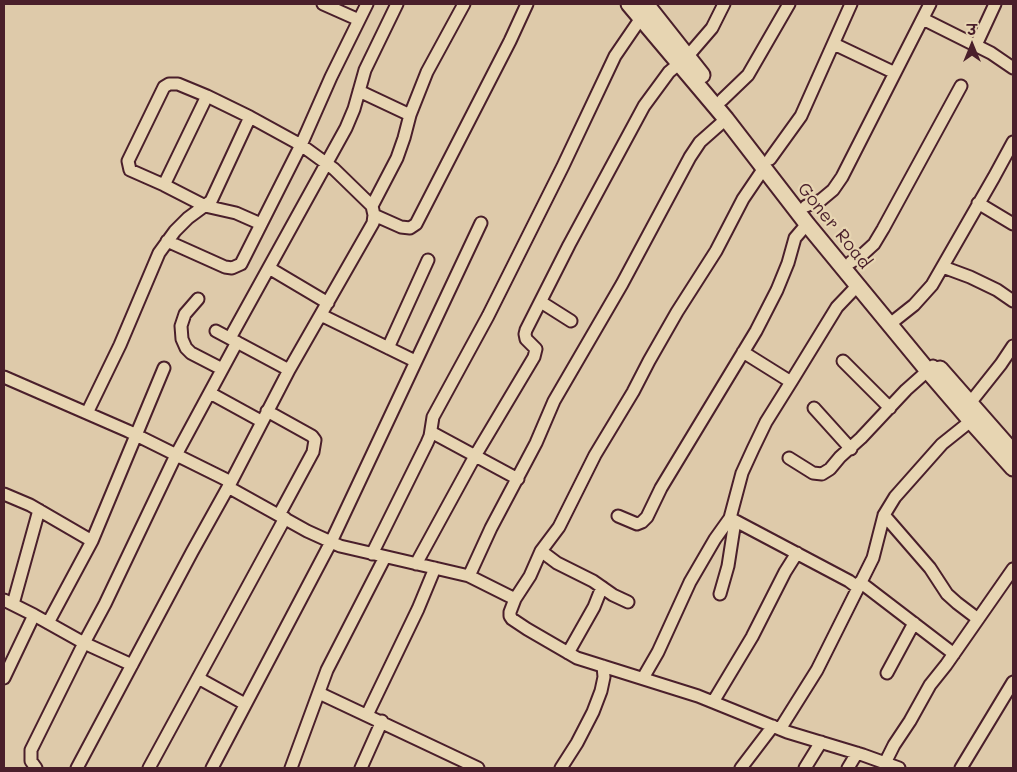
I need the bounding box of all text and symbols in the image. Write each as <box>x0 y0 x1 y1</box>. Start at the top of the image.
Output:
north arrow <box>947 20 997 70</box>
text: उ <box>967 20 977 39</box>
street label: Goner Road <box>793 178 875 274</box>

